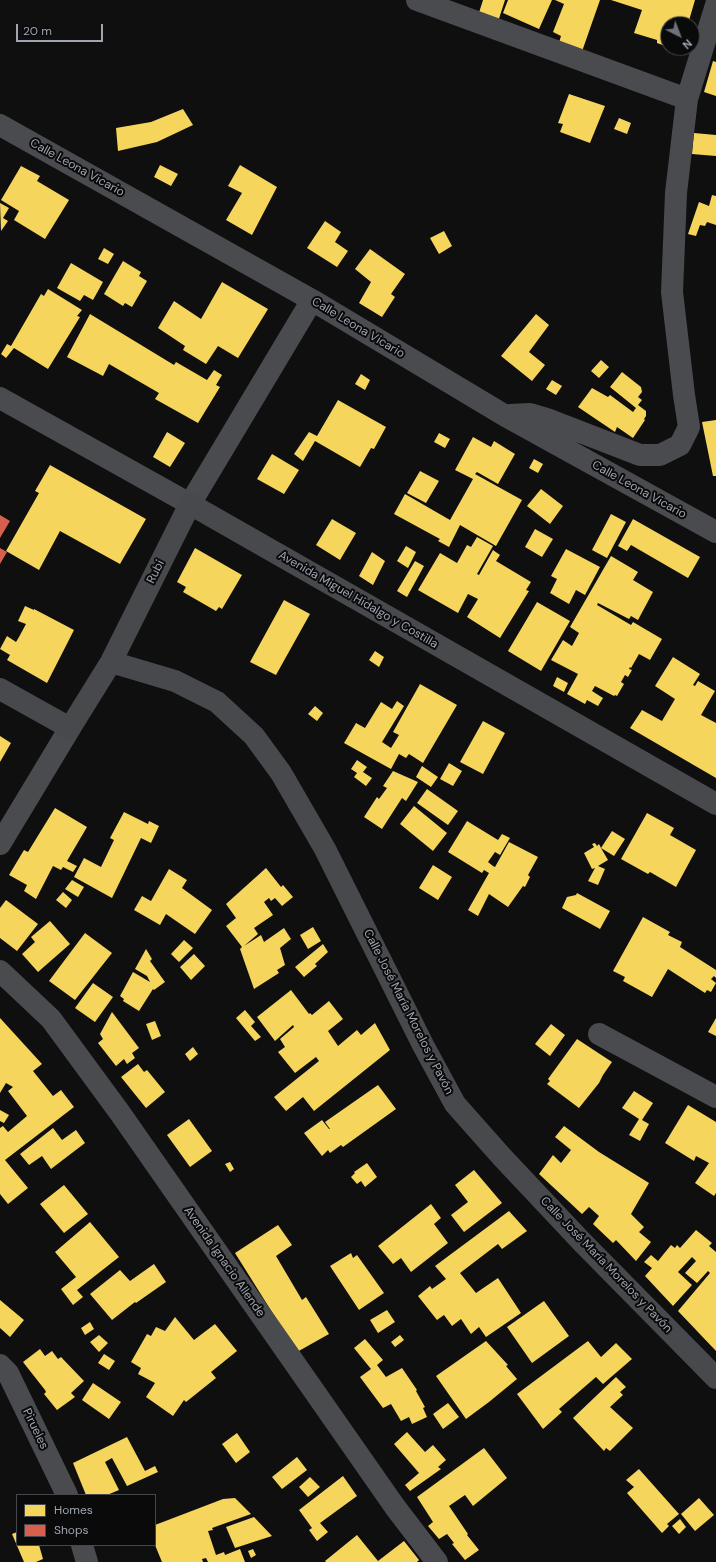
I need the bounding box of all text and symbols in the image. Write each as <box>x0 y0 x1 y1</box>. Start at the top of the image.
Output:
scale bar <box>18 16 105 42</box>
north arrow <box>660 16 700 56</box>
text: 20 m <box>23 23 52 39</box>
text: N <box>680 36 695 52</box>
street label: Calle Leona Vicario <box>27 136 127 200</box>
street label: Calle Leona Vicario <box>309 295 407 361</box>
street label: Calle Leona Vicario <box>589 458 689 522</box>
street label: Avenida Miguel Hidalgo y Costilla <box>276 548 440 652</box>
street label: Rubi <box>144 558 168 586</box>
street label: Calle José María Morelos y Pavón <box>360 927 456 1097</box>
street label: Calle José María Morelos y Pavón <box>537 1194 675 1336</box>
street label: Avenida Ignacio Allende <box>180 1204 268 1320</box>
street label: Pirueles <box>19 1406 51 1452</box>
legend <box>16 1494 156 1546</box>
text: Homes <box>54 1502 93 1518</box>
text: Shops <box>54 1522 89 1538</box>

